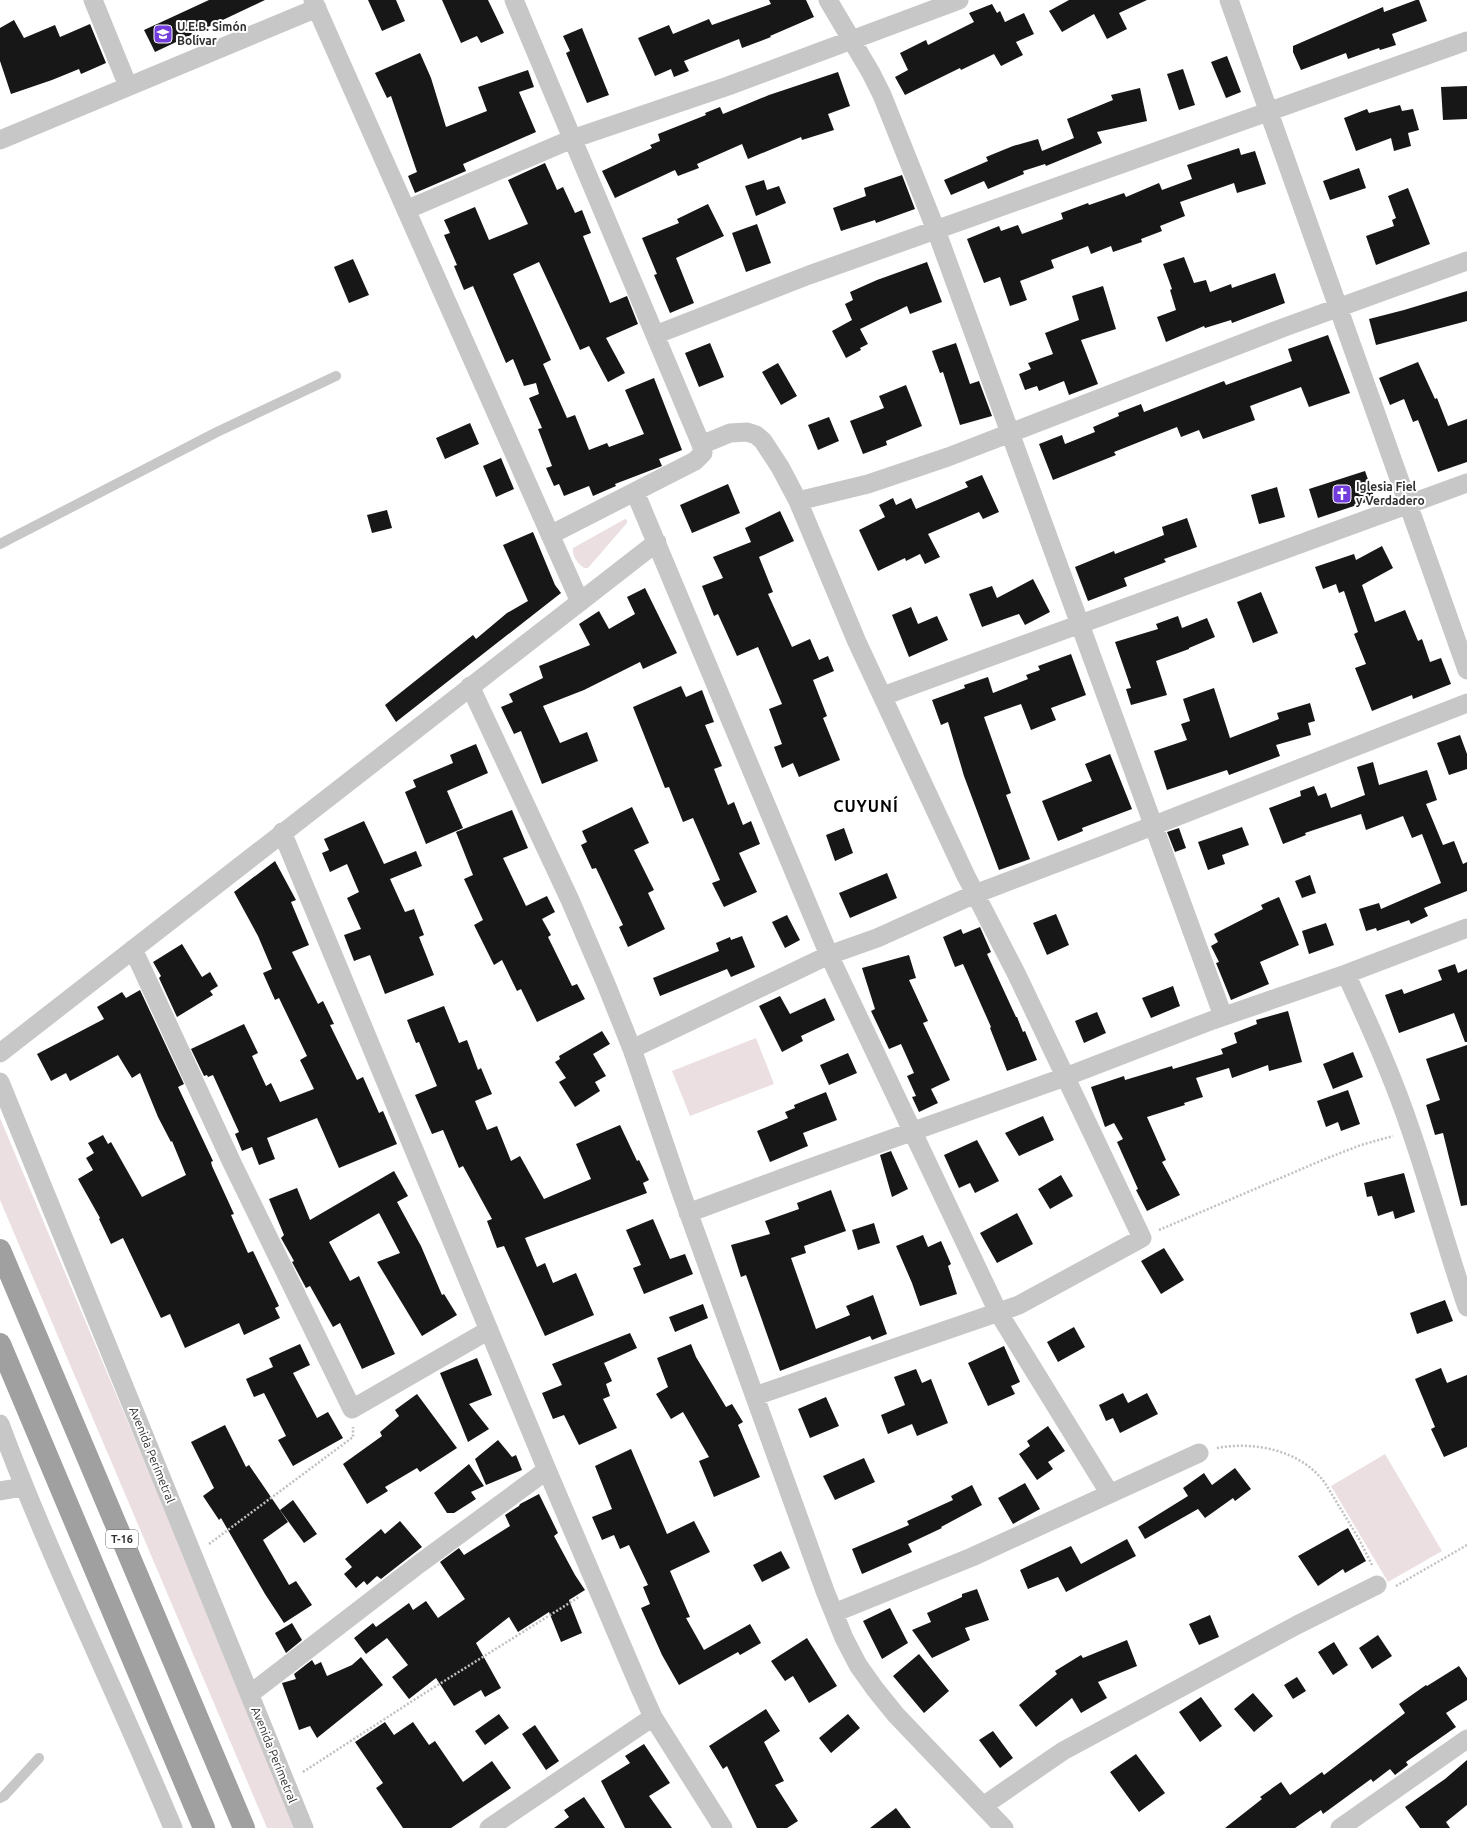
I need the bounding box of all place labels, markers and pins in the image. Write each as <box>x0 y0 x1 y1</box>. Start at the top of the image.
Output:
place label: U.E.B. Simón Bolívar <box>177 20 247 47</box>
school or university icon: U.E.B. Simón Bolívar <box>152 23 174 45</box>
place label: Iglesia Fiel y Verdadero <box>1356 480 1425 507</box>
church icon: Iglesia Fiel y Verdadero <box>1331 483 1353 505</box>

